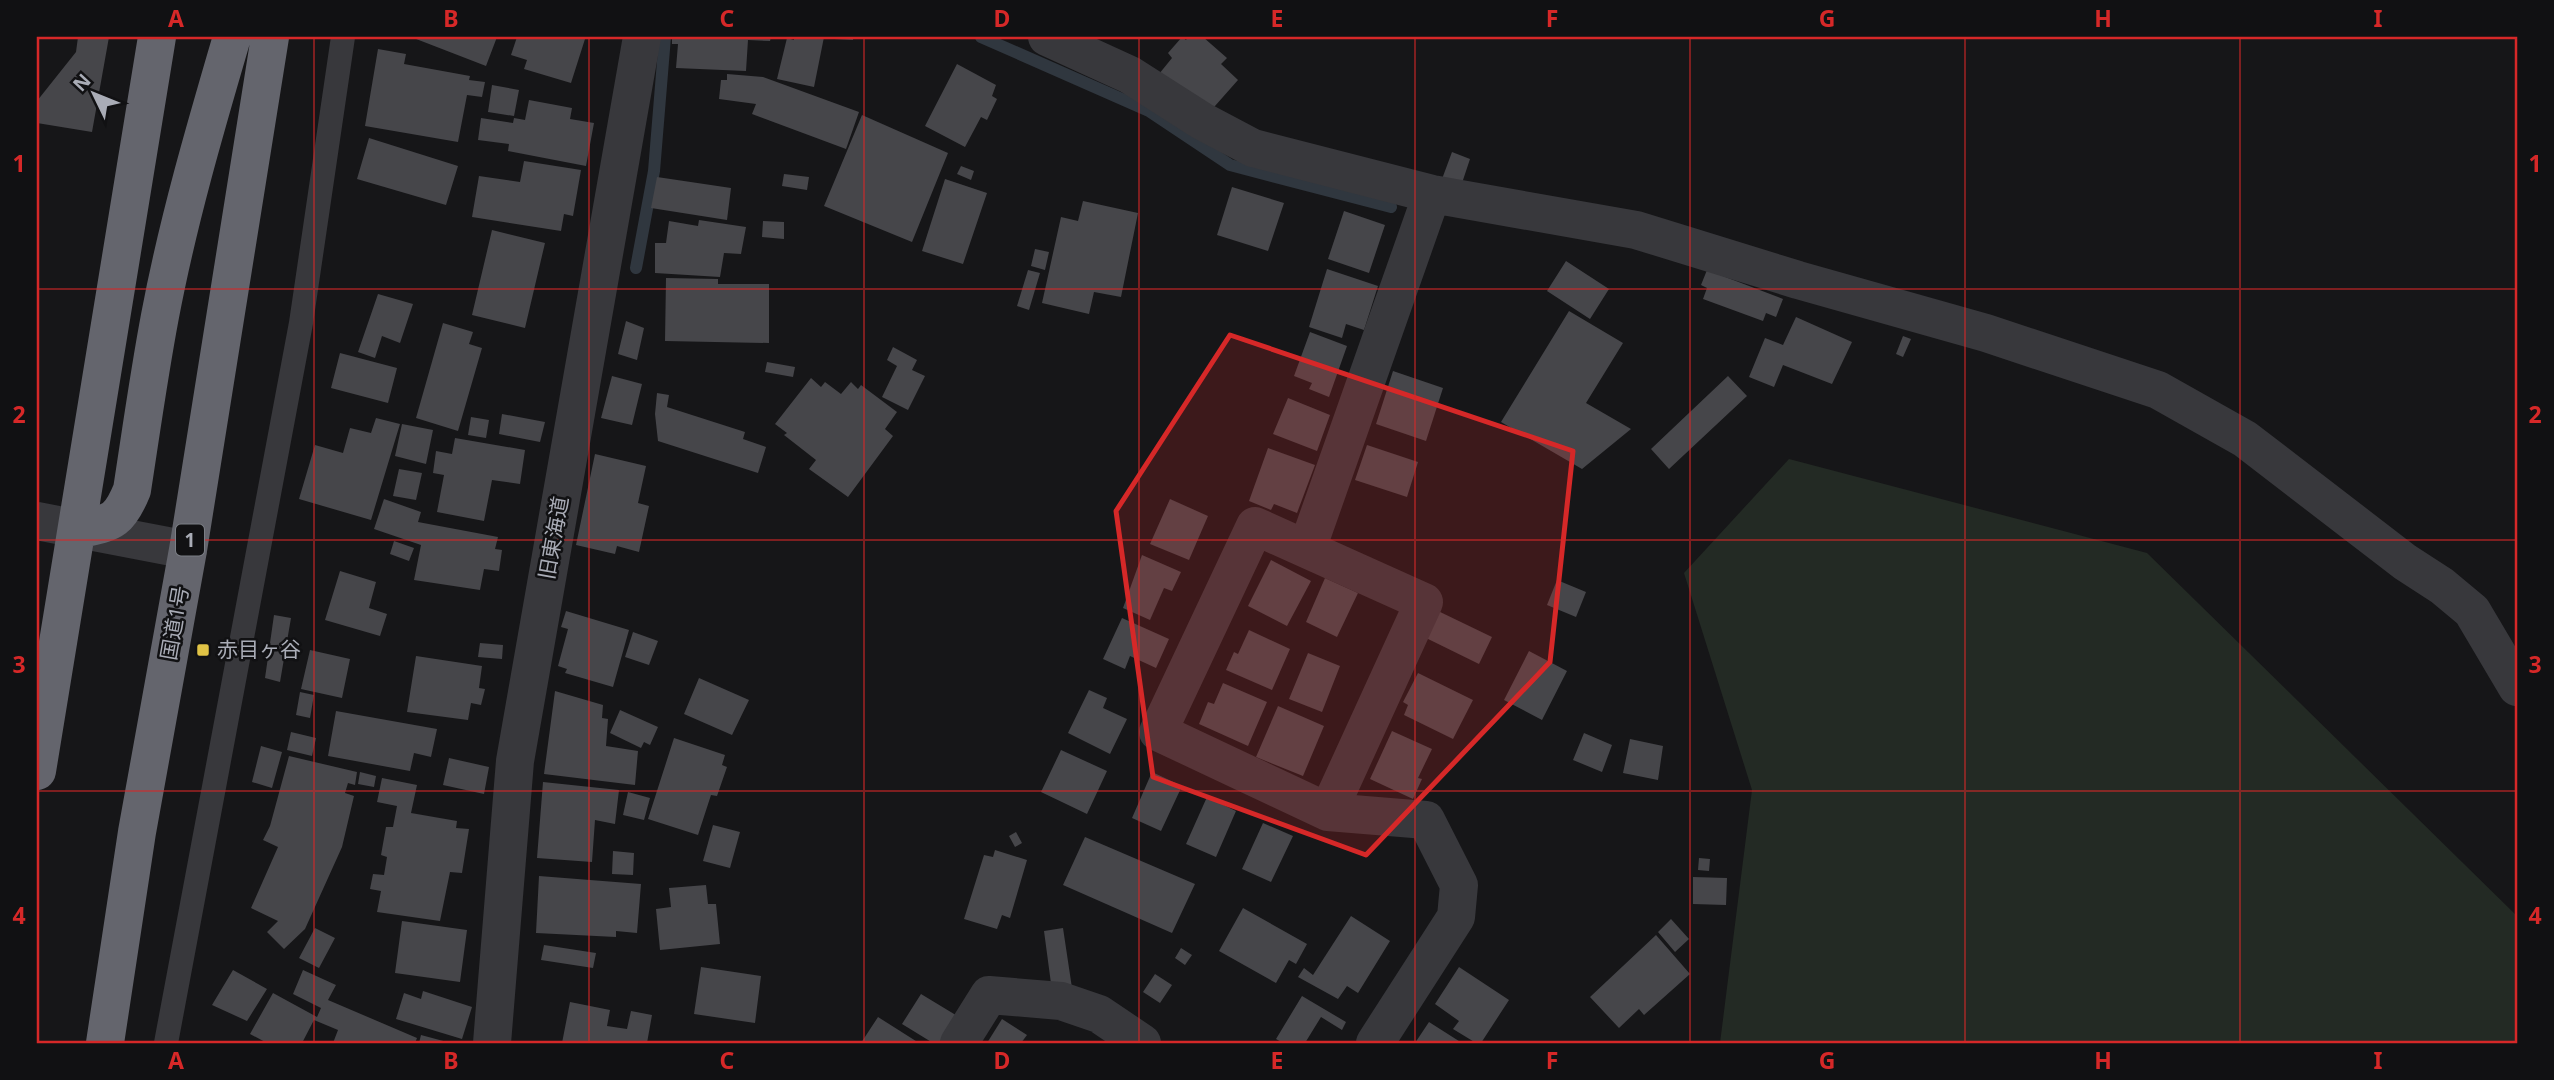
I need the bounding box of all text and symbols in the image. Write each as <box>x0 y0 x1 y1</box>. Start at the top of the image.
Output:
text: A <box>168 2 184 34</box>
text: B <box>443 2 459 34</box>
text: C <box>720 2 735 34</box>
text: D <box>994 2 1010 34</box>
text: E <box>1271 2 1283 34</box>
text: F <box>1546 2 1558 34</box>
text: G <box>1819 2 1835 34</box>
text: H <box>2094 2 2112 34</box>
text: I <box>2374 2 2383 34</box>
north arrow <box>60 60 130 130</box>
text: N <box>67 68 96 97</box>
text: 1 <box>12 147 26 179</box>
text: 1 <box>2528 147 2542 179</box>
text: 2 <box>12 398 26 430</box>
text: 2 <box>2528 398 2542 430</box>
street label: 旧東海道 <box>532 494 574 582</box>
road number: 1 <box>176 524 204 555</box>
street label: 国道1号 <box>154 583 194 662</box>
place label: 赤目ヶ谷 <box>217 635 301 663</box>
marker: 赤目ヶ谷 <box>195 642 211 658</box>
text: 3 <box>12 648 26 680</box>
text: 3 <box>2528 648 2542 680</box>
text: 4 <box>12 899 26 931</box>
text: 4 <box>2528 899 2542 931</box>
text: A <box>168 1044 184 1076</box>
text: B <box>443 1044 459 1076</box>
text: C <box>720 1044 735 1076</box>
text: D <box>994 1044 1010 1076</box>
text: E <box>1271 1044 1283 1076</box>
text: F <box>1546 1044 1558 1076</box>
text: G <box>1819 1044 1835 1076</box>
text: H <box>2094 1044 2112 1076</box>
text: I <box>2374 1044 2383 1076</box>

